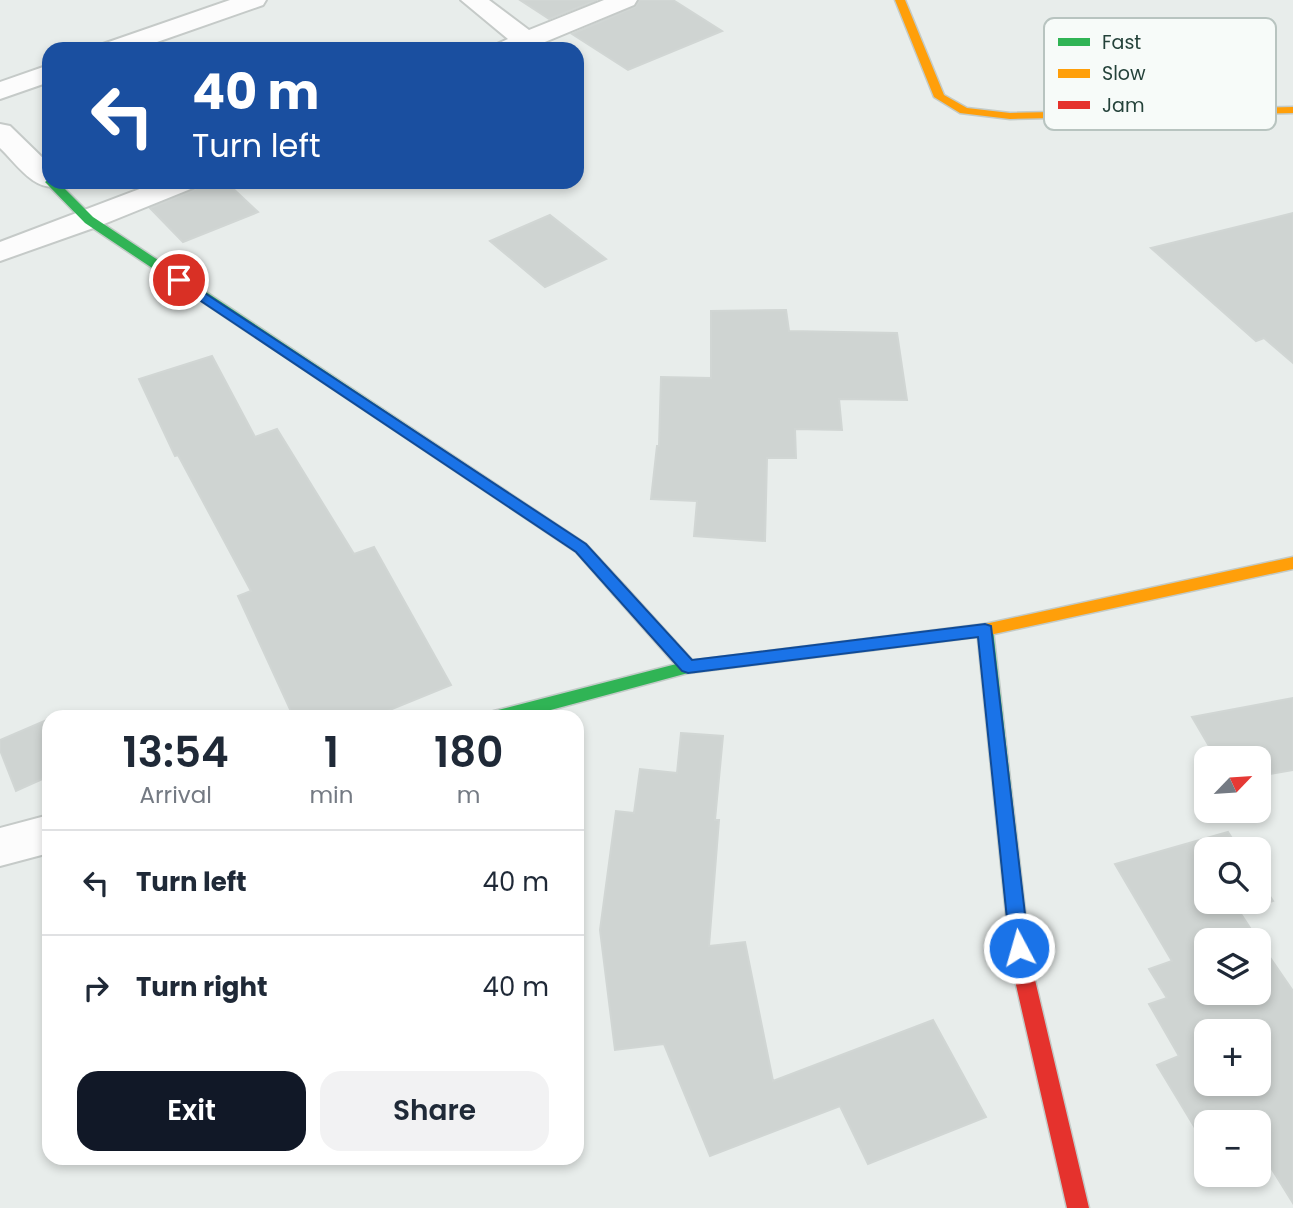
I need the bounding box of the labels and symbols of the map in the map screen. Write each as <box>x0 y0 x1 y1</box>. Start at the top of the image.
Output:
legend <box>1044 18 1276 130</box>
text: Fast <box>1102 29 1141 56</box>
text: Slow <box>1102 60 1146 87</box>
text: Jam <box>1102 92 1144 119</box>
pin <box>149 250 209 310</box>
north arrow <box>1194 746 1270 822</box>
position arrow <box>982 911 1056 985</box>

